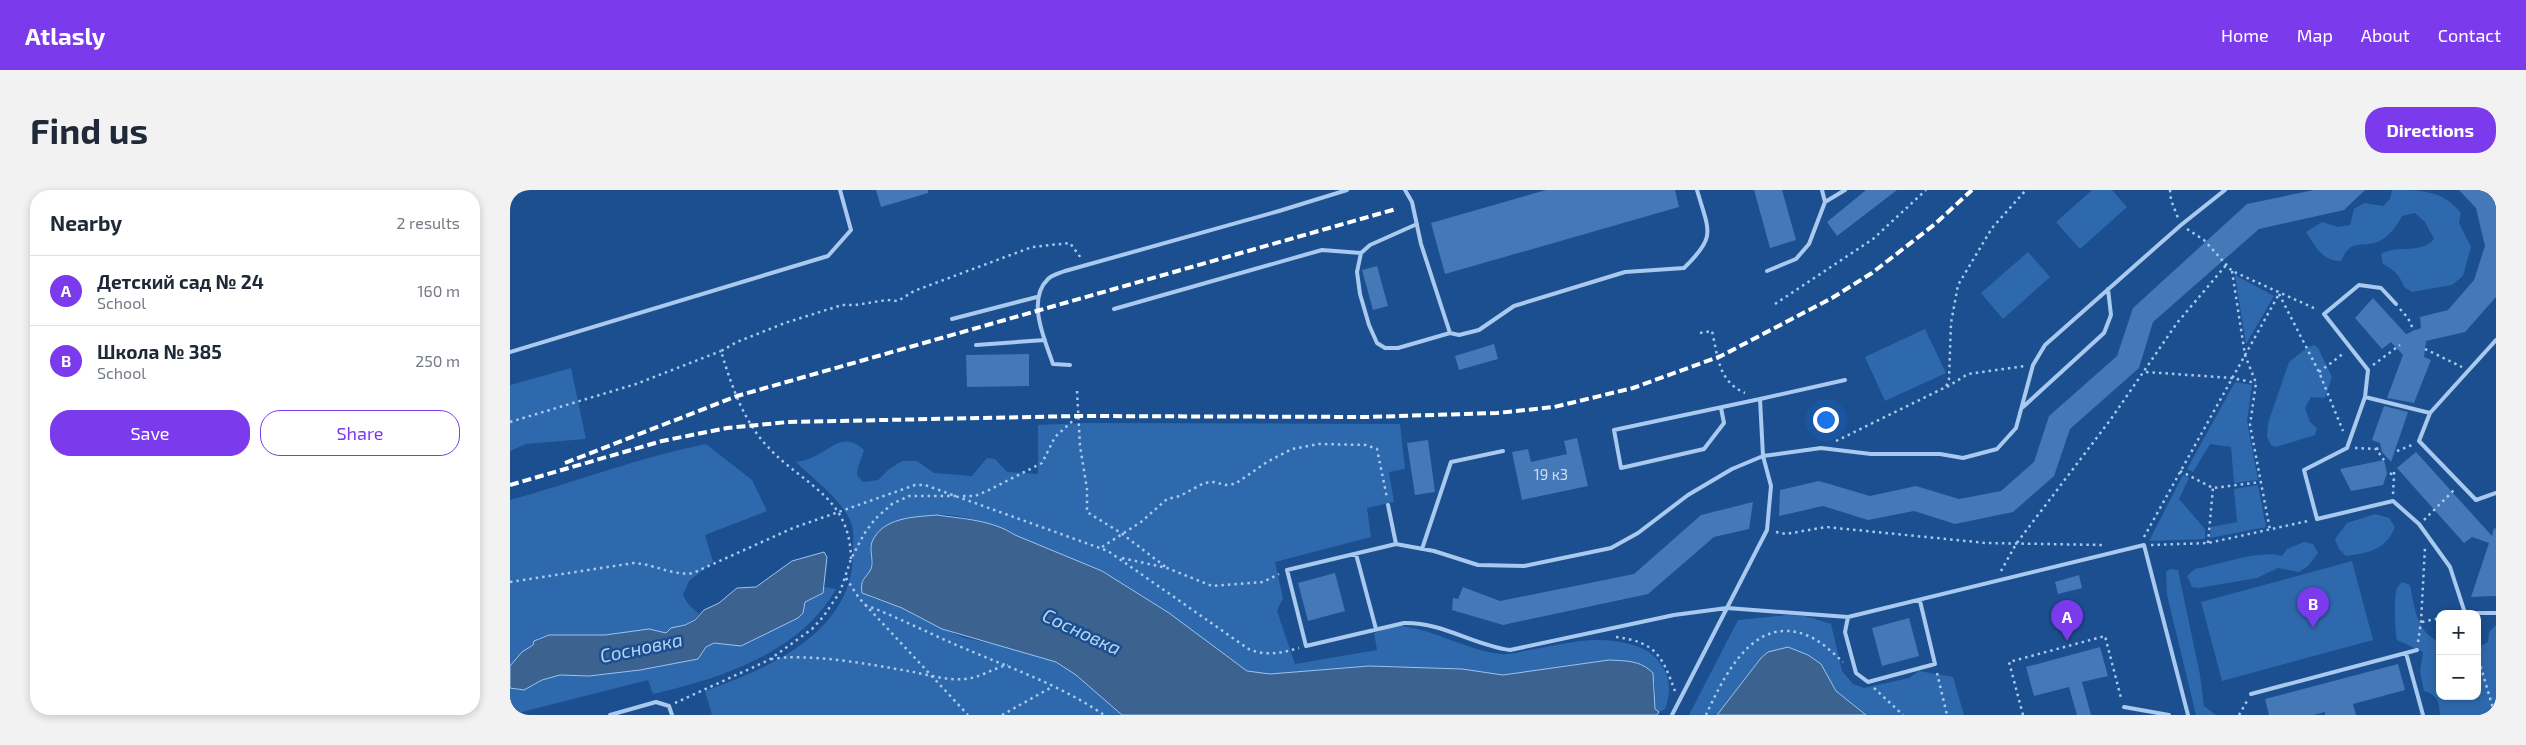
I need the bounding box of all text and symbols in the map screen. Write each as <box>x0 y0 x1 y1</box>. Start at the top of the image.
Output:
text: Atlasly <box>25 21 105 50</box>
text: Home <box>2221 24 2269 46</box>
text: Map <box>2297 24 2333 46</box>
text: About <box>2361 24 2410 46</box>
text: Contact <box>2438 24 2501 46</box>
button: Directions <box>2365 107 2496 153</box>
text: Find us <box>30 109 148 151</box>
text: Nearby <box>50 210 122 235</box>
text: 2 results <box>397 213 460 232</box>
text: Детский сад № 24 <box>97 270 264 293</box>
text: A <box>61 281 71 300</box>
text: 160 m <box>417 281 460 300</box>
text: School <box>97 293 146 312</box>
text: Школа № 385 <box>97 340 222 363</box>
text: B <box>61 351 71 370</box>
text: 250 m <box>415 351 460 370</box>
text: School <box>97 363 146 382</box>
your location <box>1813 407 1839 433</box>
button: Save <box>50 410 250 456</box>
button: Share <box>260 410 460 456</box>
house number: 19 к3 <box>1534 465 1568 483</box>
pin: B <box>2297 587 2329 628</box>
pin: A <box>2051 600 2083 641</box>
water label: Сосновка <box>1039 603 1125 659</box>
map controls <box>2436 610 2481 700</box>
button: + <box>2436 610 2481 655</box>
water label: Сосновка <box>598 627 684 667</box>
button: − <box>2436 655 2481 700</box>

